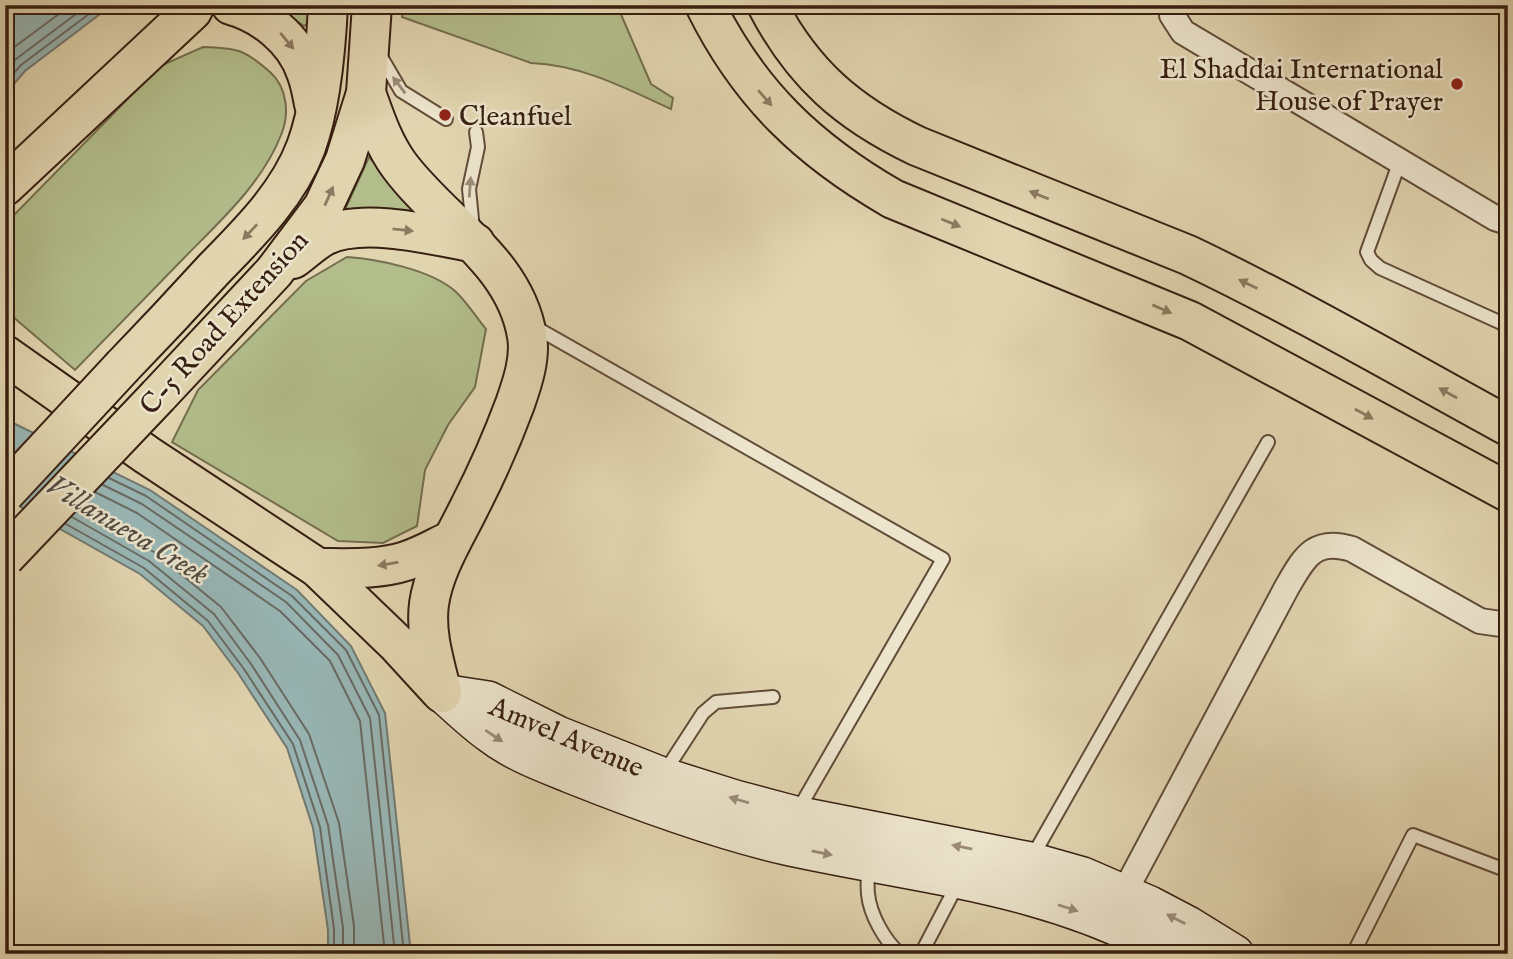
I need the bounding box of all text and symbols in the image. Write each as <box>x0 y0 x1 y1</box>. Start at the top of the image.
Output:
one-way arrow <box>279 33 294 50</box>
place label: El Shaddai International House of Prayer <box>1160 53 1443 120</box>
one-way arrow <box>392 75 406 94</box>
marker: El Shaddai International House of Prayer <box>1449 76 1465 92</box>
one-way arrow <box>757 89 773 107</box>
place label: Cleanfuel <box>459 100 572 135</box>
marker: Cleanfuel <box>437 107 453 123</box>
one-way arrow <box>465 176 476 198</box>
one-way arrow <box>323 185 334 206</box>
one-way arrow <box>1029 189 1049 201</box>
one-way arrow <box>941 217 962 228</box>
one-way arrow <box>242 223 258 240</box>
street label: C-5 Road Extension <box>133 224 317 423</box>
one-way arrow <box>393 225 415 236</box>
one-way arrow <box>1238 279 1258 290</box>
one-way arrow <box>1152 303 1172 315</box>
one-way arrow <box>1438 387 1458 399</box>
one-way arrow <box>1354 408 1374 420</box>
water label: Villanueva Creek <box>39 467 215 594</box>
one-way arrow <box>377 559 399 570</box>
street label: Amvel Avenue <box>482 690 649 787</box>
one-way arrow <box>485 729 503 743</box>
one-way arrow <box>728 794 750 805</box>
one-way arrow <box>951 842 973 853</box>
one-way arrow <box>811 847 833 858</box>
one-way arrow <box>1058 903 1079 914</box>
one-way arrow <box>1166 913 1186 924</box>

